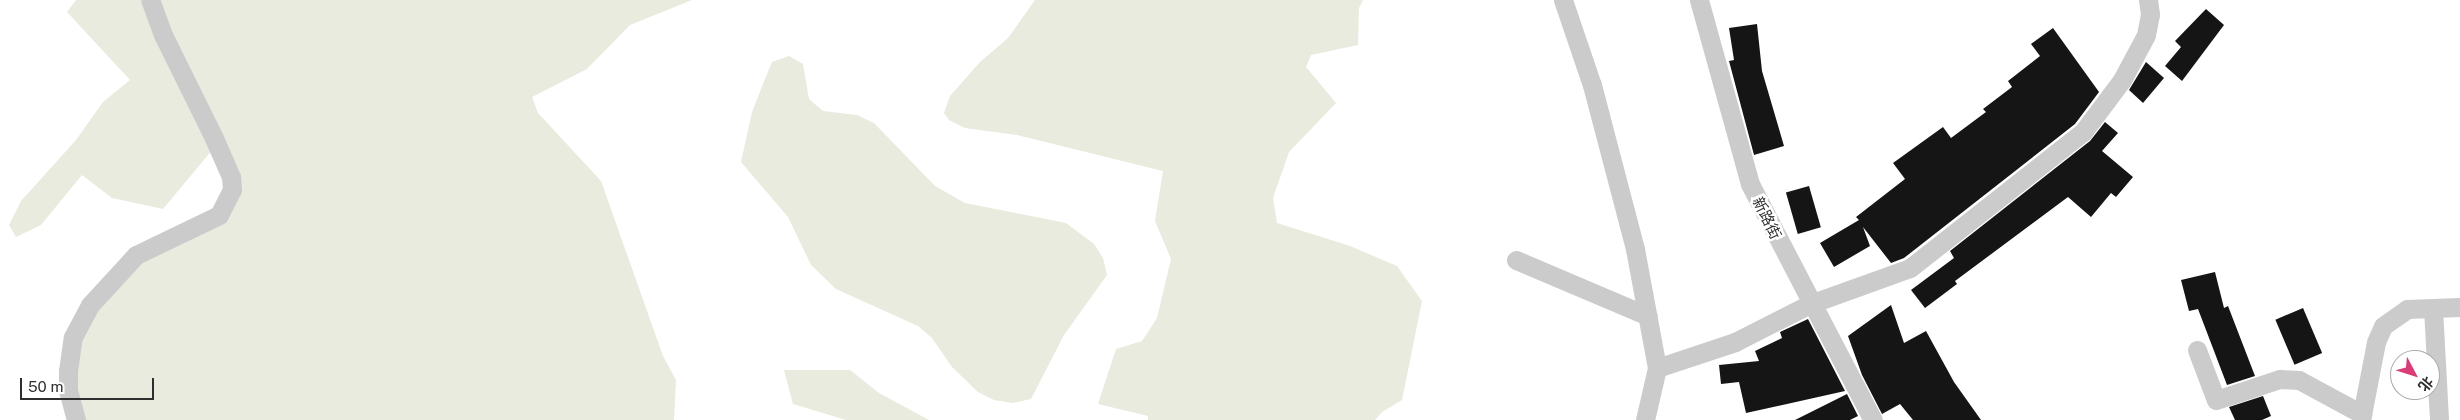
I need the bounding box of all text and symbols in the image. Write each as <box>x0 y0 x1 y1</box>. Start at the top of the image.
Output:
street label: 新路街 <box>1749 194 1785 242</box>
north arrow <box>2390 350 2440 400</box>
scale bar <box>22 368 156 400</box>
text: 北 <box>2415 373 2436 395</box>
text: 50 m <box>28 378 63 395</box>

